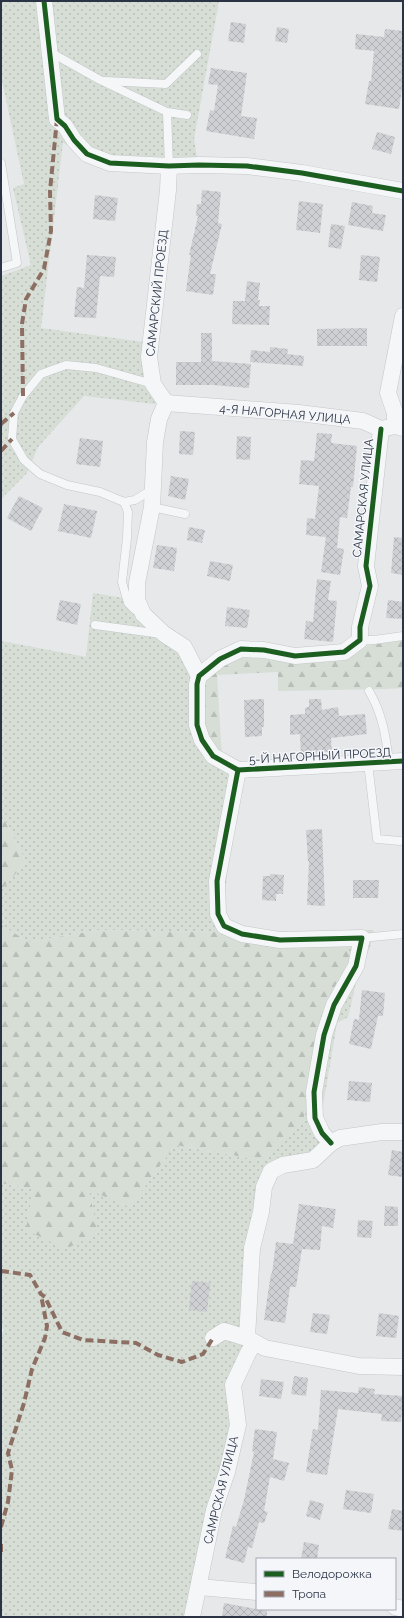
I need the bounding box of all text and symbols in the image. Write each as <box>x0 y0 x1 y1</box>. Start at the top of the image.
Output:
street label: САМАРСКИЙ ПРОЕЗД <box>143 229 171 357</box>
street label: 4-Я НАГОРНАЯ УЛИЦА <box>219 401 351 427</box>
street label: САМАРСКАЯ УЛИЦА <box>350 438 376 558</box>
street label: 5-Й НАГОРНЫЙ ПРОЕЗД <box>249 745 391 767</box>
street label: САМРСКАЯ УЛИЦА <box>201 1434 241 1546</box>
legend <box>256 1558 396 1610</box>
text: Велодорожка <box>292 1567 372 1581</box>
text: Тропа <box>292 1587 326 1601</box>

